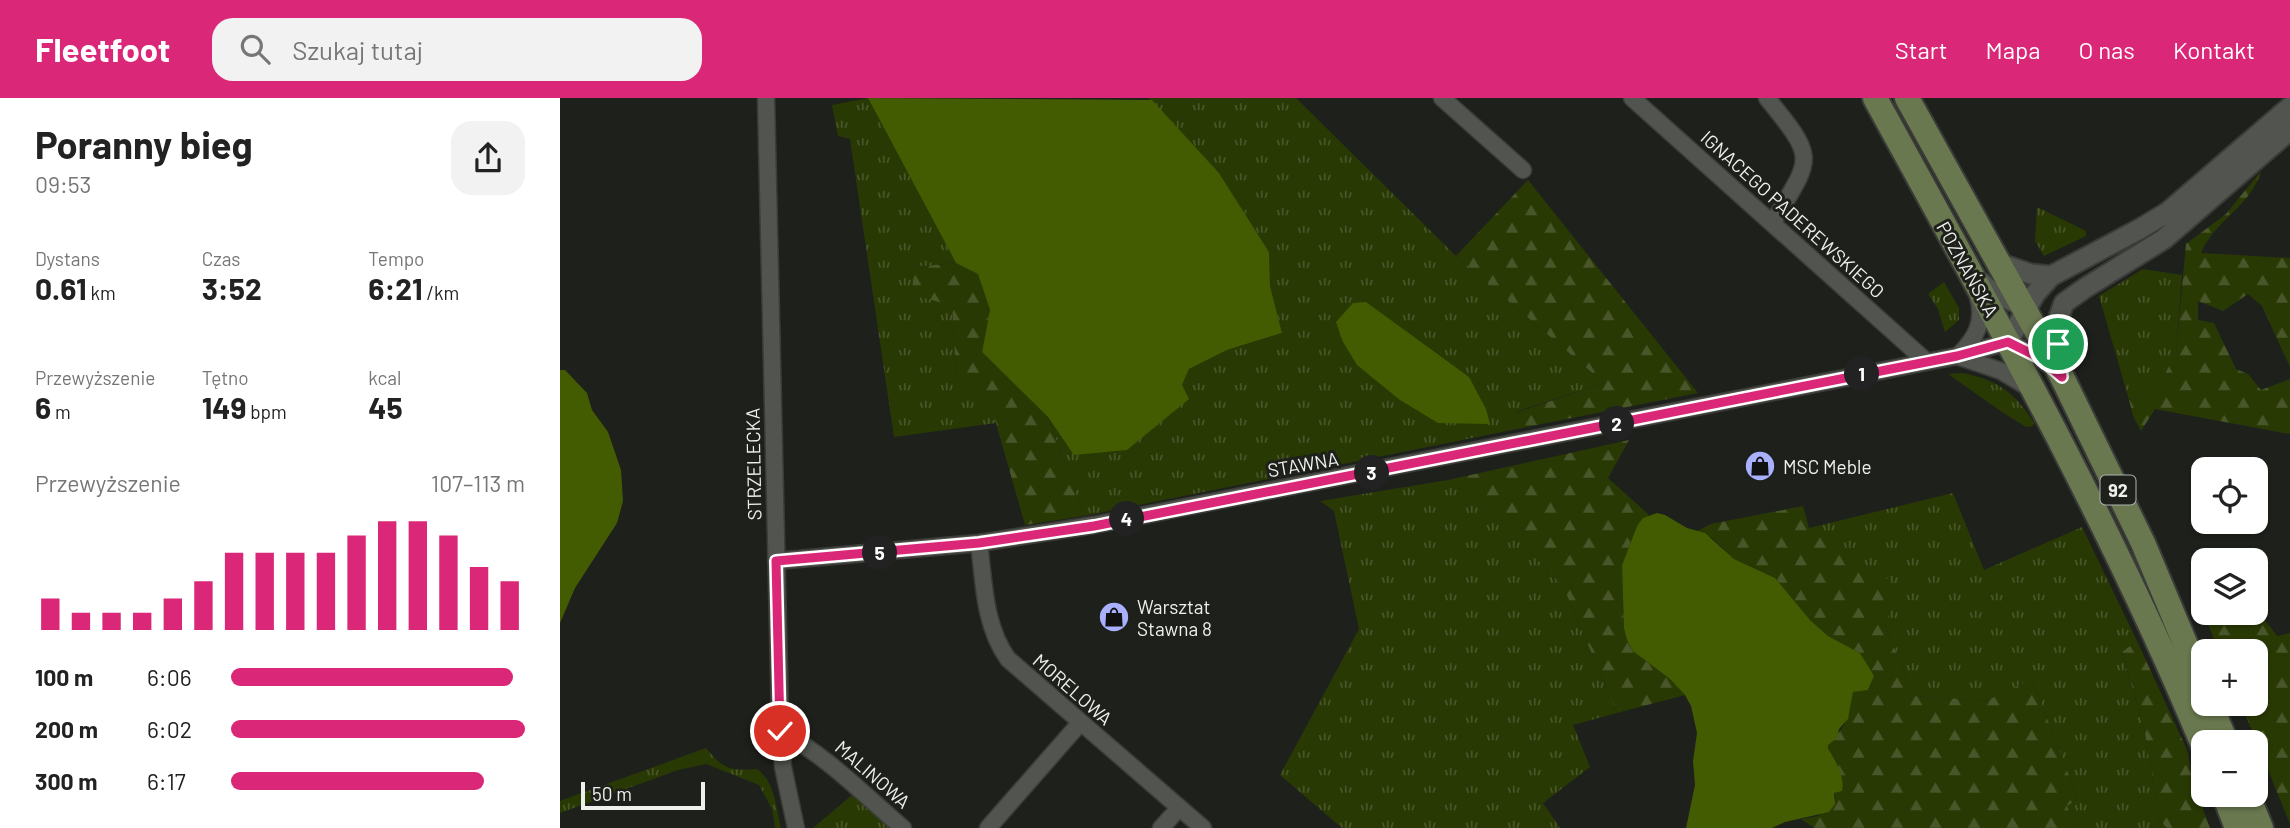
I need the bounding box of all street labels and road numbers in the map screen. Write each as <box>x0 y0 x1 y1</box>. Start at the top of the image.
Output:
street label: IGNACEGO PADEREWSKIEGO <box>1696 125 1890 303</box>
street label: POZNAŃSKA <box>1932 217 2004 321</box>
street label: STRZELECKA <box>741 408 765 520</box>
street label: STAWNA <box>1266 446 1340 482</box>
road number: 92 <box>2100 476 2136 504</box>
street label: MORELOWA <box>1029 648 1117 730</box>
street label: MALINOWA <box>831 735 915 813</box>

